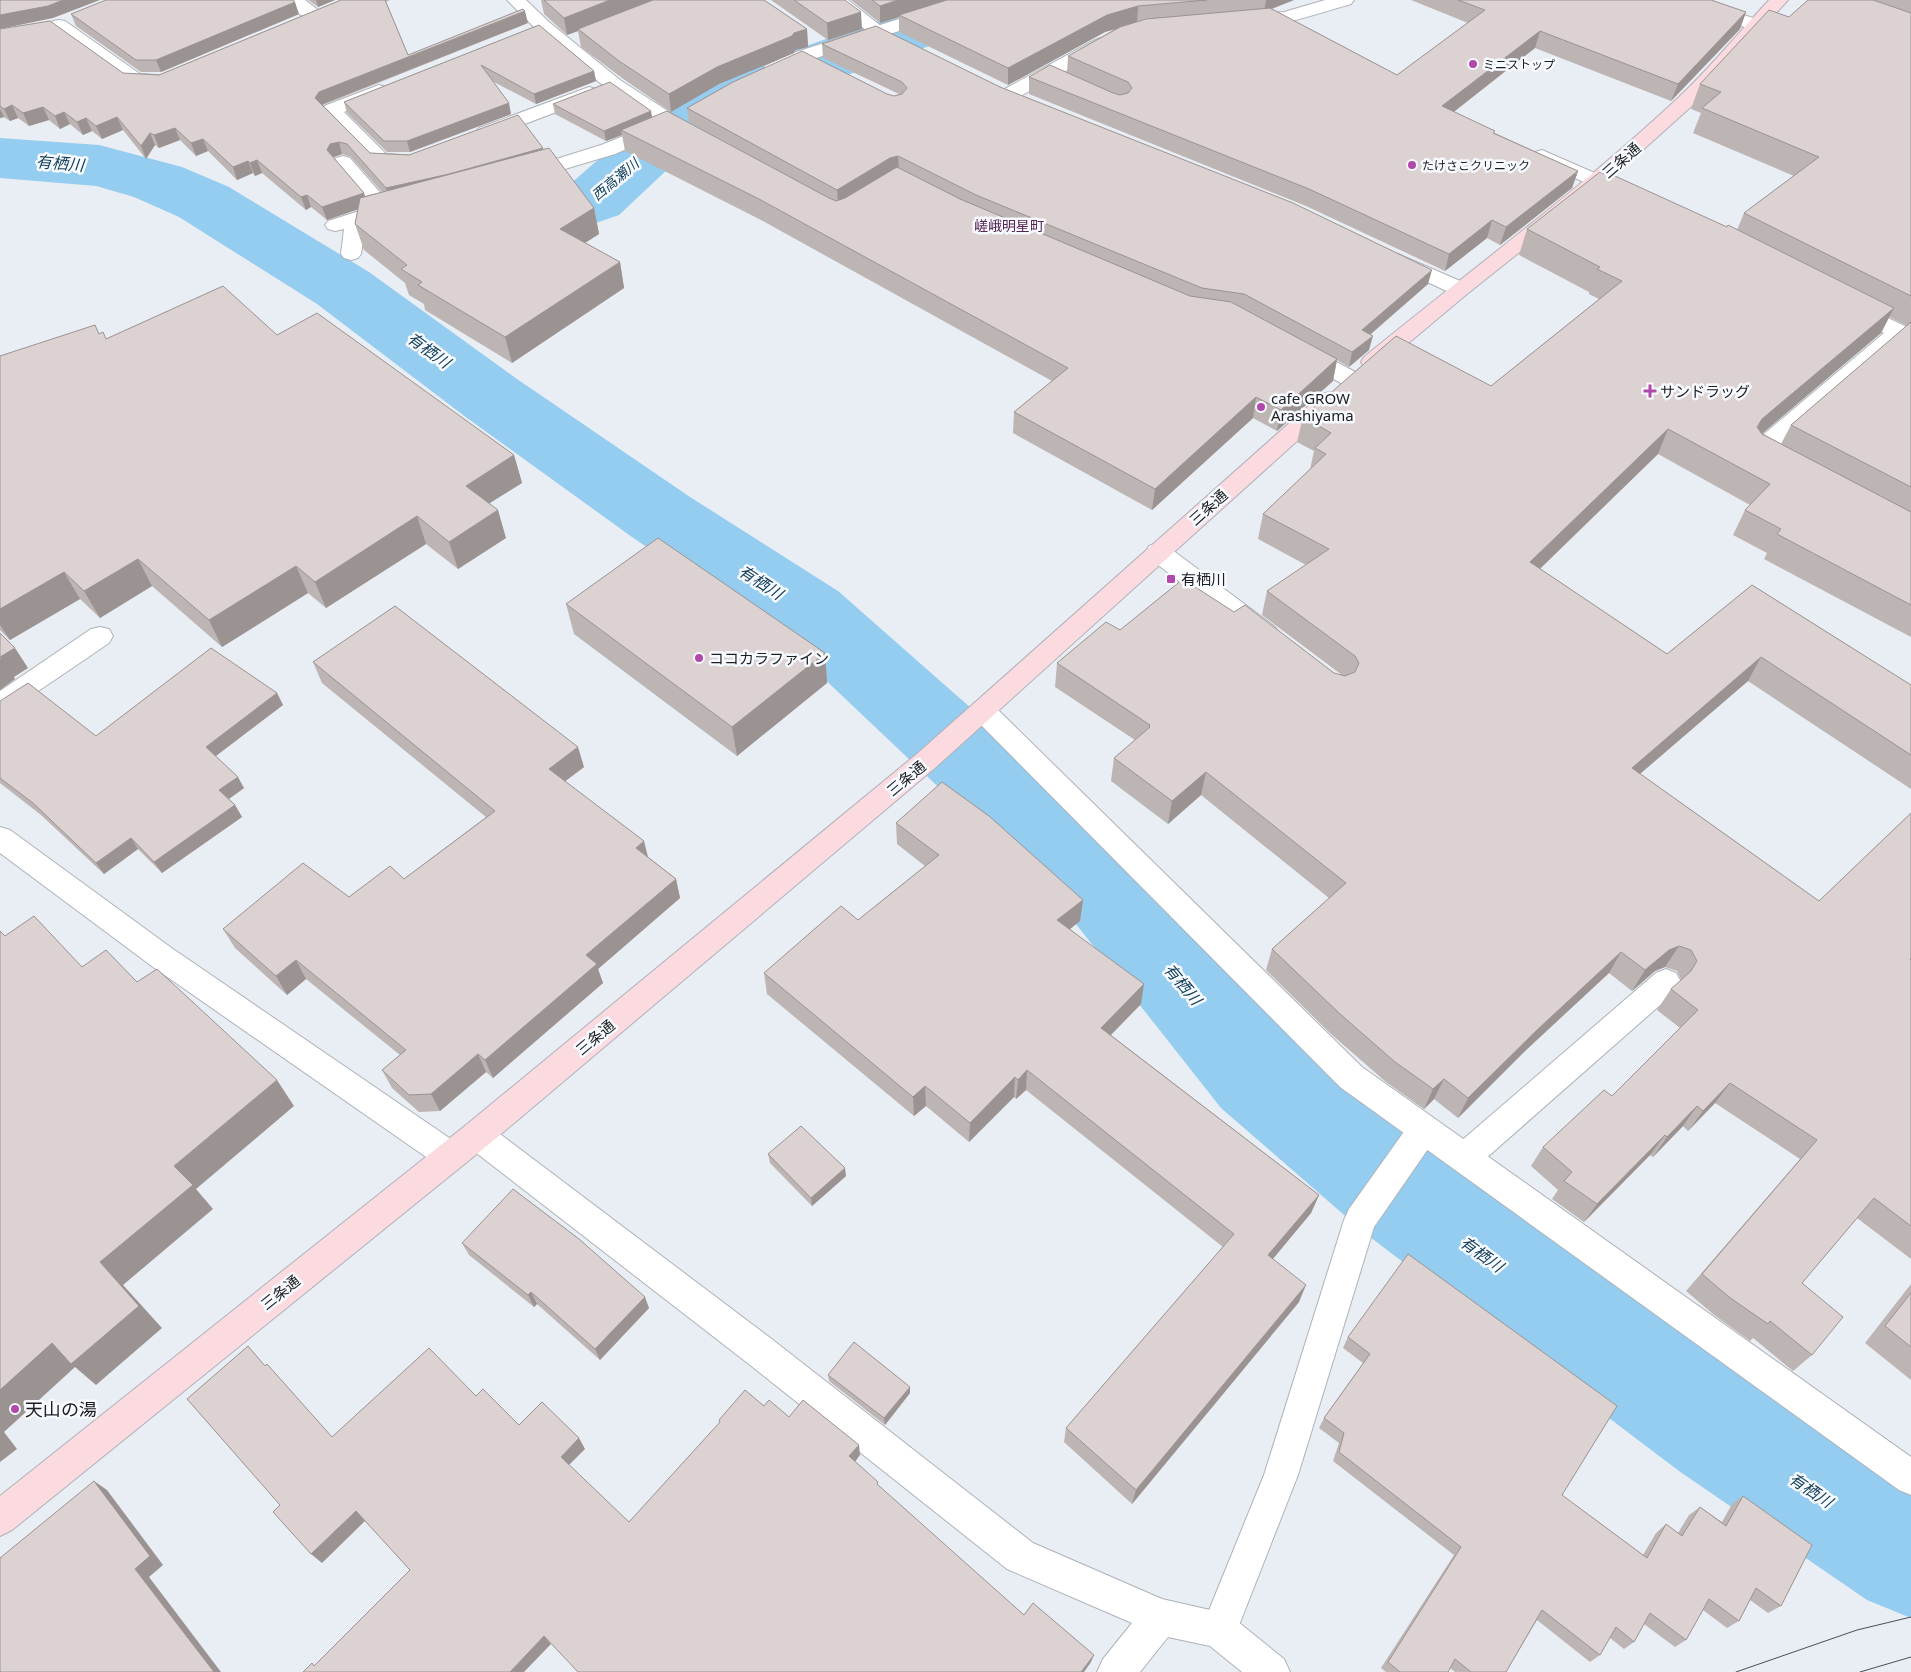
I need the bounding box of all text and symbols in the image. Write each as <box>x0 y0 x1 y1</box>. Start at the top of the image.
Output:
place label: ミニストップ <box>1483 56 1555 73</box>
marker: ミニストップ <box>1467 58 1479 70</box>
street label: 三条通 <box>1597 138 1645 182</box>
water label: 有栖川 <box>35 150 87 176</box>
water label: 西高瀬川 <box>587 152 644 204</box>
place label: たけさこクリニック <box>1422 157 1530 174</box>
marker: たけさこクリニック <box>1406 159 1418 171</box>
district label: 嵯峨明星町 <box>974 216 1044 235</box>
water label: 有栖川 <box>403 327 456 374</box>
place label: サンドラッグ <box>1660 381 1750 401</box>
marker: サンドラッグ <box>1644 385 1656 397</box>
place label: cafe GROW Arashiyama <box>1271 388 1354 425</box>
marker: cafe GROW Arashiyama <box>1255 401 1267 413</box>
street label: 三条通 <box>1185 485 1231 529</box>
water label: 有栖川 <box>735 560 789 605</box>
place label: 有栖川 <box>1181 569 1226 589</box>
marker: 有栖川 <box>1165 573 1177 585</box>
place label: ココカラファイン <box>709 648 829 668</box>
marker: ココカラファイン <box>693 652 705 664</box>
street label: 三条通 <box>882 756 930 800</box>
water label: 有栖川 <box>1159 959 1208 1011</box>
street label: 三条通 <box>571 1015 619 1059</box>
water label: 有栖川 <box>1456 1231 1509 1278</box>
street label: 三条通 <box>256 1270 304 1314</box>
place label: 天山の湯 <box>25 1397 97 1421</box>
marker: 天山の湯 <box>9 1403 21 1415</box>
water label: 有栖川 <box>1785 1467 1839 1514</box>

